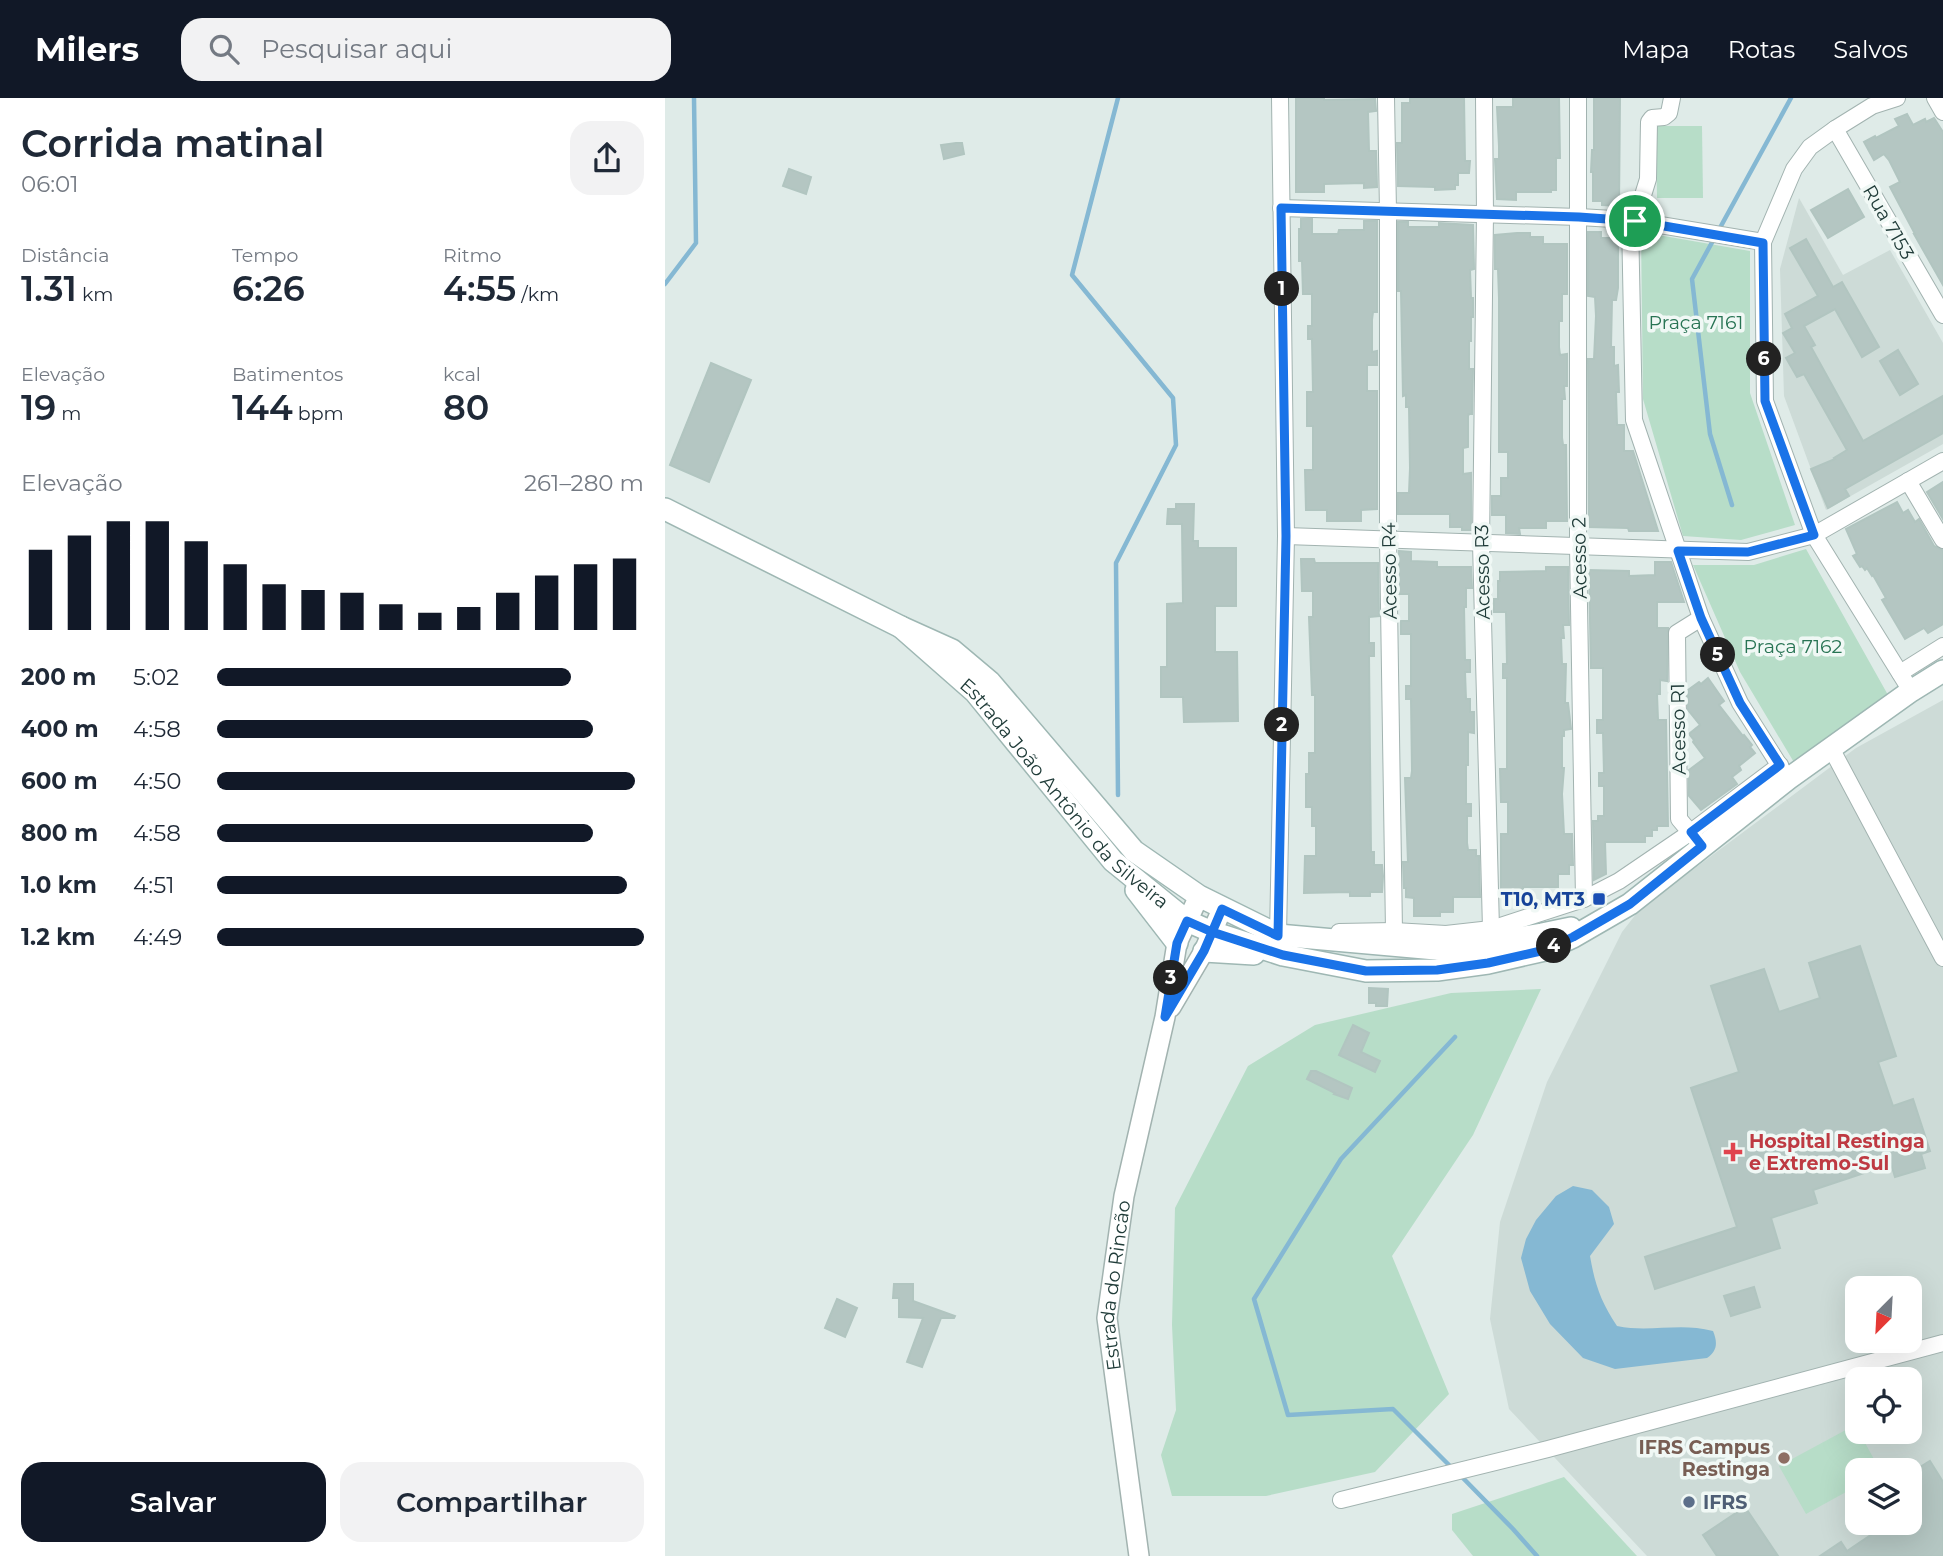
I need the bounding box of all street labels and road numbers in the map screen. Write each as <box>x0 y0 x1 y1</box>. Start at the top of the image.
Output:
street label: Rua 7153 <box>1858 181 1919 264</box>
street label: Acesso 2 <box>1567 517 1592 599</box>
street label: Acesso R4 <box>1377 522 1402 620</box>
street label: Acesso R3 <box>1470 524 1495 620</box>
street label: Estrada João Antônio da Silveira <box>955 673 1173 914</box>
street label: Acesso R1 <box>1666 683 1691 775</box>
street label: Estrada do Rincão <box>1095 1199 1135 1372</box>

